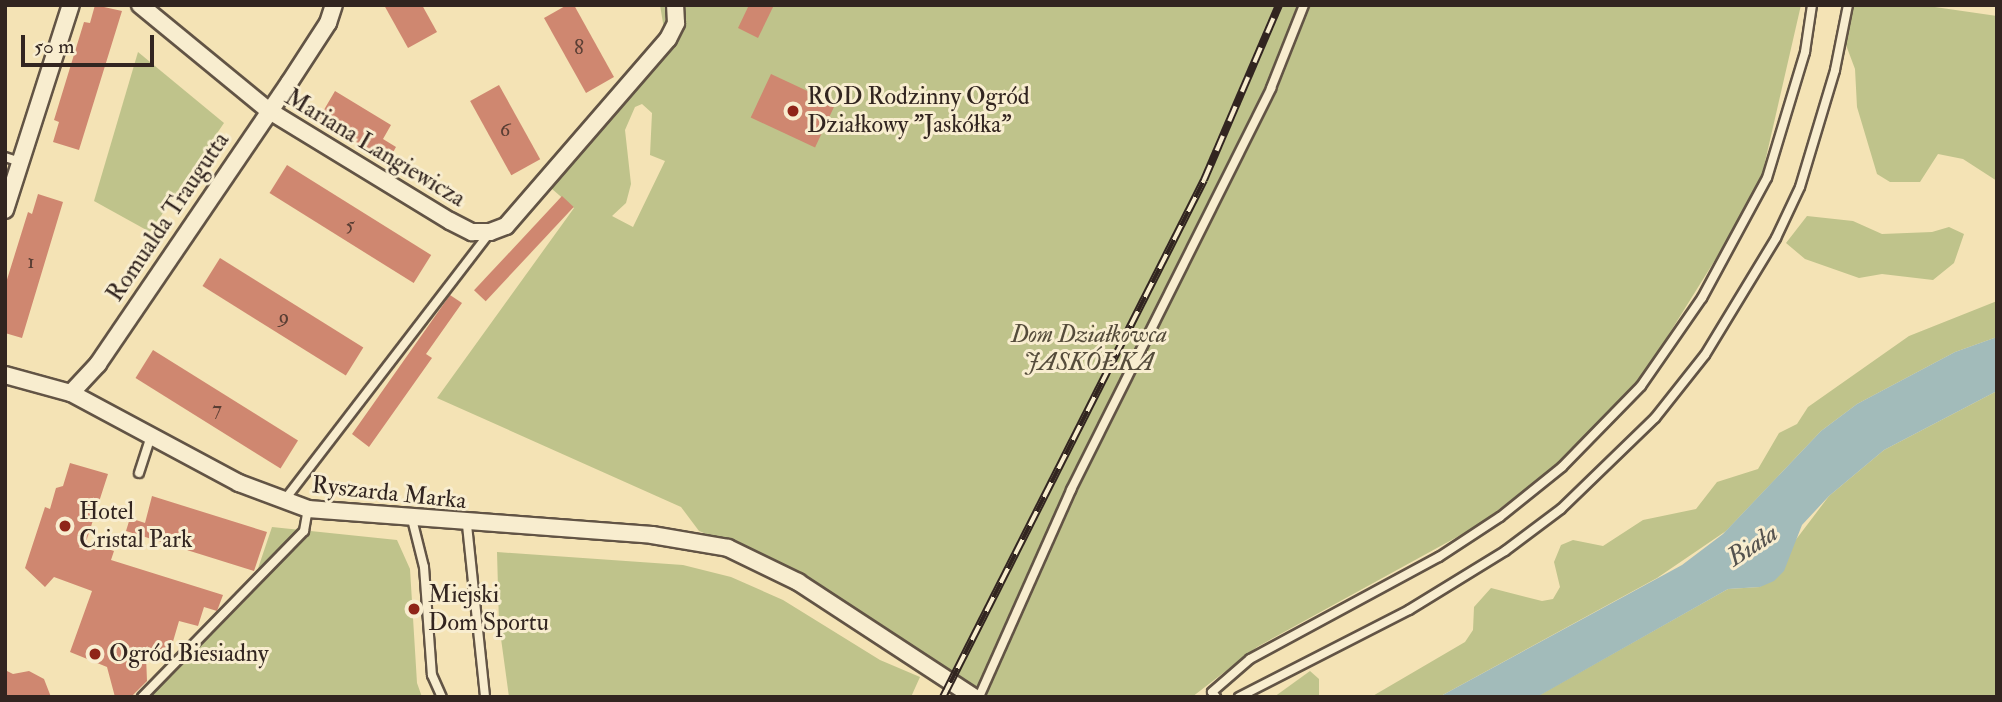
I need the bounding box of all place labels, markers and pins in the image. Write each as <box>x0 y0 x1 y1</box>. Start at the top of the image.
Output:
place label: ROD Rodzinny Ogród Działkowy "Jaskółka" <box>807 83 1030 139</box>
marker: ROD Rodzinny Ogród Działkowy "Jaskółka" <box>785 103 801 119</box>
place label: Hotel Cristal Park <box>79 498 192 554</box>
marker: Hotel Cristal Park <box>57 518 73 534</box>
place label: Miejski Dom Sportu <box>428 581 549 637</box>
marker: Miejski Dom Sportu <box>406 601 422 617</box>
place label: Ogród Biesiadny <box>109 640 269 668</box>
marker: Ogród Biesiadny <box>87 646 103 662</box>

